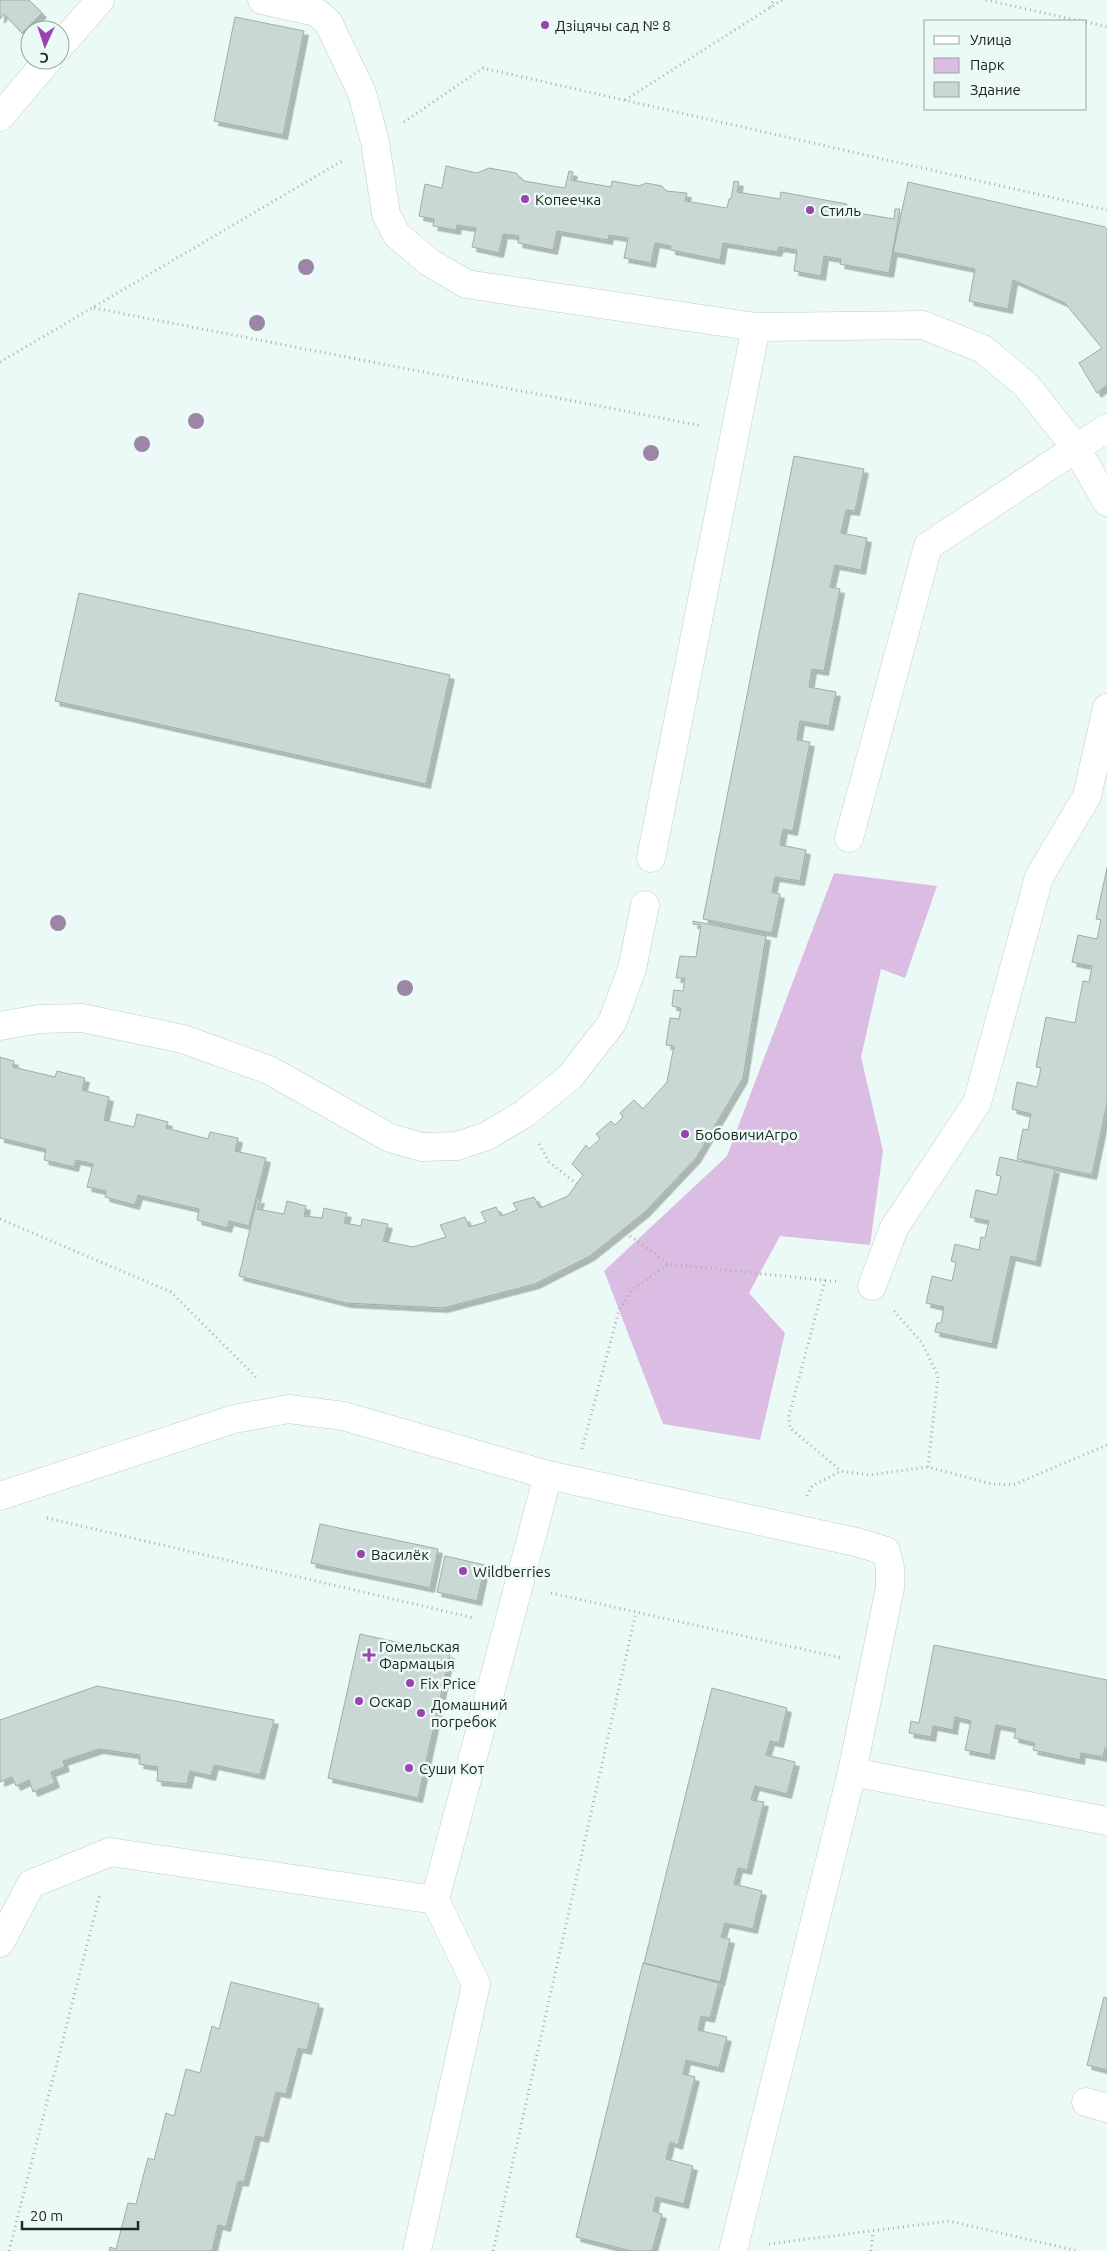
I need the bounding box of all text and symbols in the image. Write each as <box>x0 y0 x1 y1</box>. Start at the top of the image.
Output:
place label: Дзіцячы сад № 8 <box>555 17 671 34</box>
marker: Дзіцячы сад № 8 <box>539 19 551 31</box>
north arrow <box>20 20 70 70</box>
legend <box>924 20 1087 110</box>
text: Улица <box>970 31 1012 48</box>
text: С <box>39 50 49 66</box>
text: Парк <box>970 56 1005 73</box>
text: Здание <box>970 81 1021 98</box>
place label: Копеечка <box>535 191 601 208</box>
marker: Копеечка <box>519 193 531 205</box>
place label: Стиль <box>820 202 861 219</box>
marker: Стиль <box>804 204 816 216</box>
place label: БобовичиАгро <box>695 1126 798 1143</box>
marker: БобовичиАгро <box>679 1128 691 1140</box>
place label: Василёк <box>371 1546 429 1563</box>
marker: Василёк <box>355 1548 367 1560</box>
place label: Wildberries <box>473 1563 550 1580</box>
marker: Wildberries <box>457 1565 469 1577</box>
place label: Гомельская Фармацыя <box>379 1638 460 1672</box>
marker: Гомельская Фармацыя <box>363 1649 375 1661</box>
place label: Fix Price <box>420 1675 476 1692</box>
marker: Fix Price <box>404 1677 416 1689</box>
place label: Оскар <box>369 1693 412 1710</box>
marker: Оскар <box>353 1695 365 1707</box>
place label: Домашний погребок <box>431 1696 508 1730</box>
marker: Домашний погребок <box>415 1707 427 1719</box>
place label: Суши Кот <box>419 1760 485 1777</box>
marker: Суши Кот <box>403 1762 415 1774</box>
scale bar <box>22 2198 139 2230</box>
text: 20 m <box>30 2207 63 2224</box>

